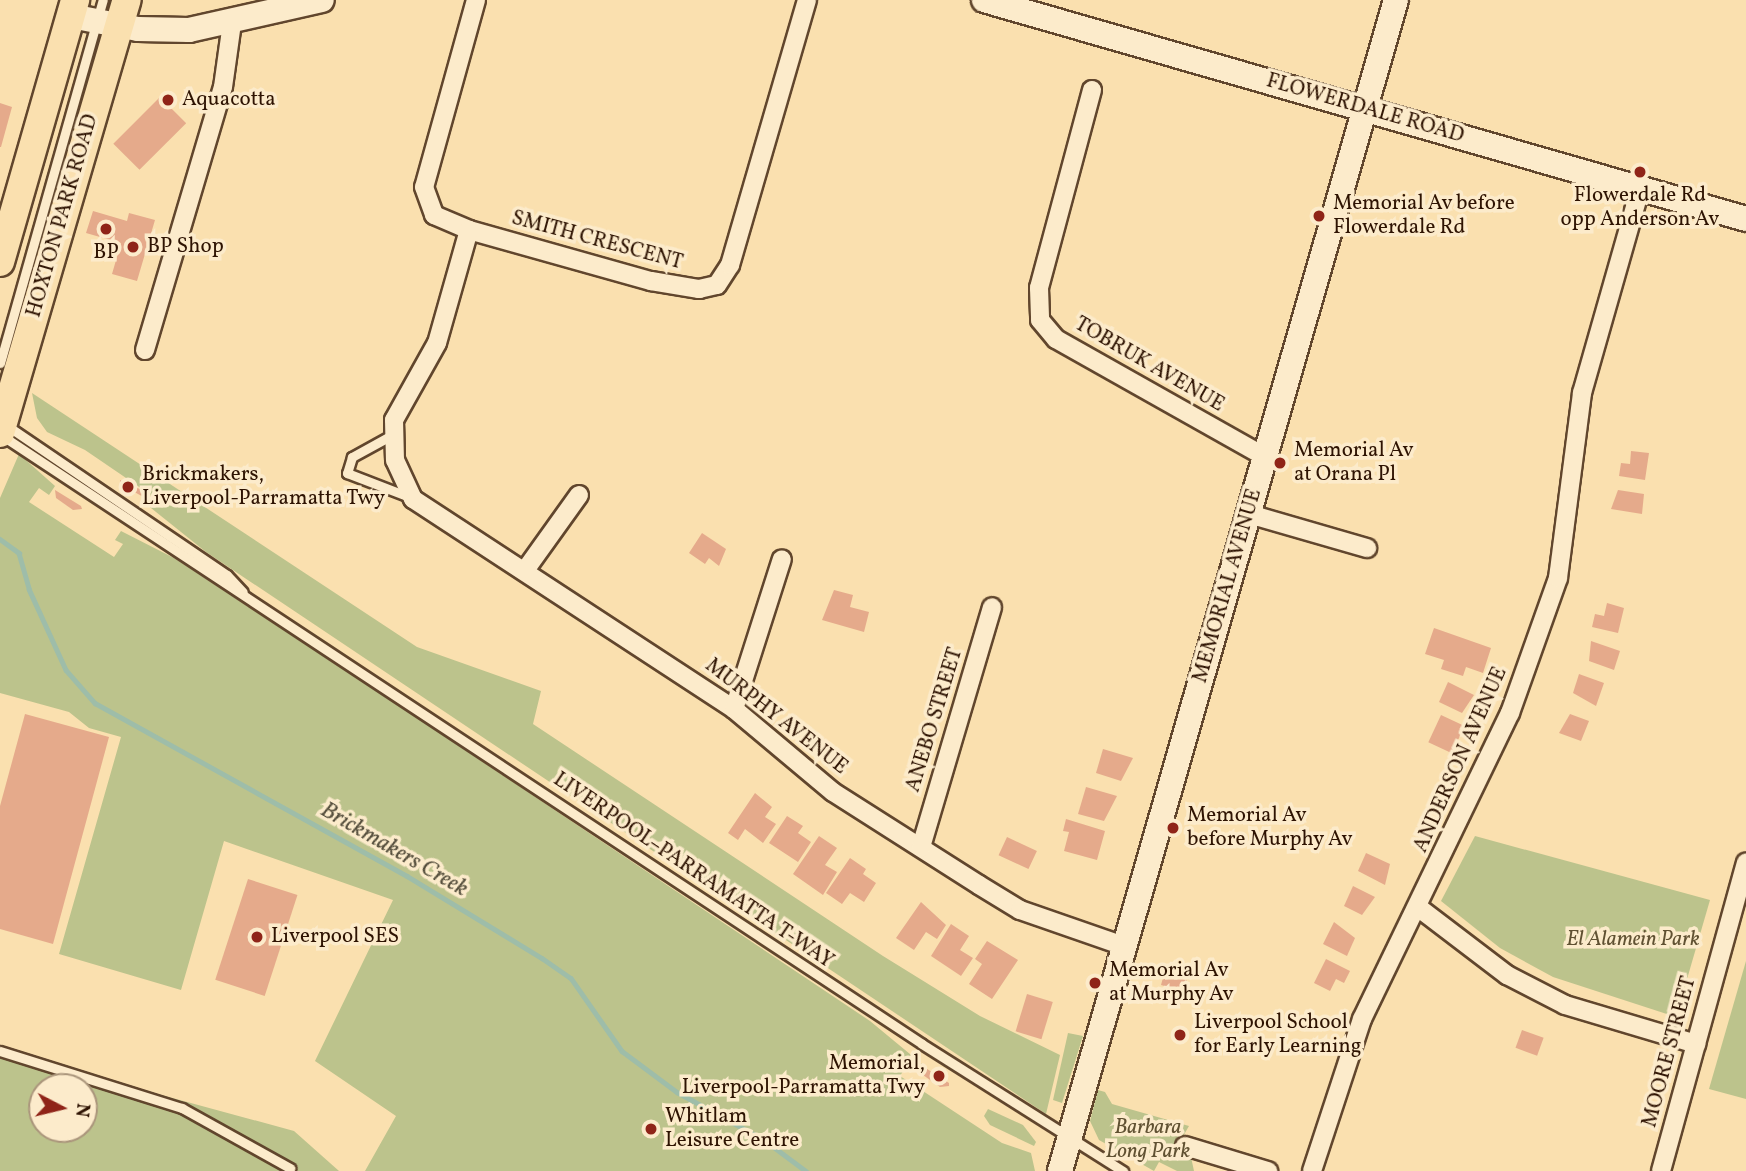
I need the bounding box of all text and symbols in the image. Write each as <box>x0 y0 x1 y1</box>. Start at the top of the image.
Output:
street label: FLOWERDALE ROAD <box>1263 69 1467 149</box>
place label: Aquacotta <box>182 87 276 113</box>
marker: Aquacotta <box>160 92 176 108</box>
street label: HOXTON PARK ROAD <box>22 112 104 320</box>
marker: Flowerdale Rd opp Anderson Av <box>1632 164 1648 180</box>
place label: Flowerdale Rd opp Anderson Av <box>1561 183 1719 233</box>
place label: Memorial Av before Flowerdale Rd <box>1333 191 1515 241</box>
street label: SMITH CRESCENT <box>509 206 685 276</box>
marker: Memorial Av before Flowerdale Rd <box>1311 208 1327 224</box>
marker: BP <box>98 221 114 237</box>
place label: BP Shop <box>147 234 224 260</box>
marker: BP Shop <box>125 239 141 255</box>
place label: BP <box>93 240 119 266</box>
street label: TOBRUK AVENUE <box>1070 312 1228 418</box>
place label: Memorial Av at Orana Pl <box>1294 438 1414 488</box>
marker: Memorial Av at Orana Pl <box>1272 455 1288 471</box>
place label: Brickmakers, Liverpool-Parramatta Twy <box>142 462 386 512</box>
marker: Brickmakers, Liverpool-Parramatta Twy <box>120 479 136 495</box>
street label: MEMORIAL AVENUE <box>1188 486 1268 686</box>
street label: ANEBO STREET <box>901 645 969 795</box>
street label: MURPHY AVENUE <box>699 653 853 781</box>
street label: ANDERSON AVENUE <box>1409 663 1513 857</box>
street label: LIVERPOOL–PARRAMATTA T-WAY <box>548 767 838 975</box>
water label: Brickmakers Creek <box>316 797 472 903</box>
place label: Memorial Av before Murphy Av <box>1187 803 1353 853</box>
marker: Memorial Av before Murphy Av <box>1165 820 1181 836</box>
place label: Liverpool SES <box>271 924 399 950</box>
park label: El Alamein Park <box>1566 927 1700 953</box>
marker: Liverpool SES <box>249 929 265 945</box>
place label: Memorial Av at Murphy Av <box>1109 958 1234 1008</box>
street label: MOORE STREET <box>1638 974 1702 1130</box>
marker: Memorial Av at Murphy Av <box>1087 975 1103 991</box>
place label: Liverpool School for Early Learning <box>1194 1010 1362 1060</box>
marker: Liverpool School for Early Learning <box>1172 1027 1188 1043</box>
place label: Memorial, Liverpool-Parramatta Twy <box>681 1051 925 1101</box>
marker: Memorial, Liverpool-Parramatta Twy <box>931 1068 947 1084</box>
north arrow <box>28 1073 98 1143</box>
text: N <box>68 1102 96 1119</box>
place label: Whitlam Leisure Centre <box>665 1104 799 1154</box>
park label: Barbara Long Park <box>1106 1115 1190 1165</box>
marker: Whitlam Leisure Centre <box>643 1121 659 1137</box>

